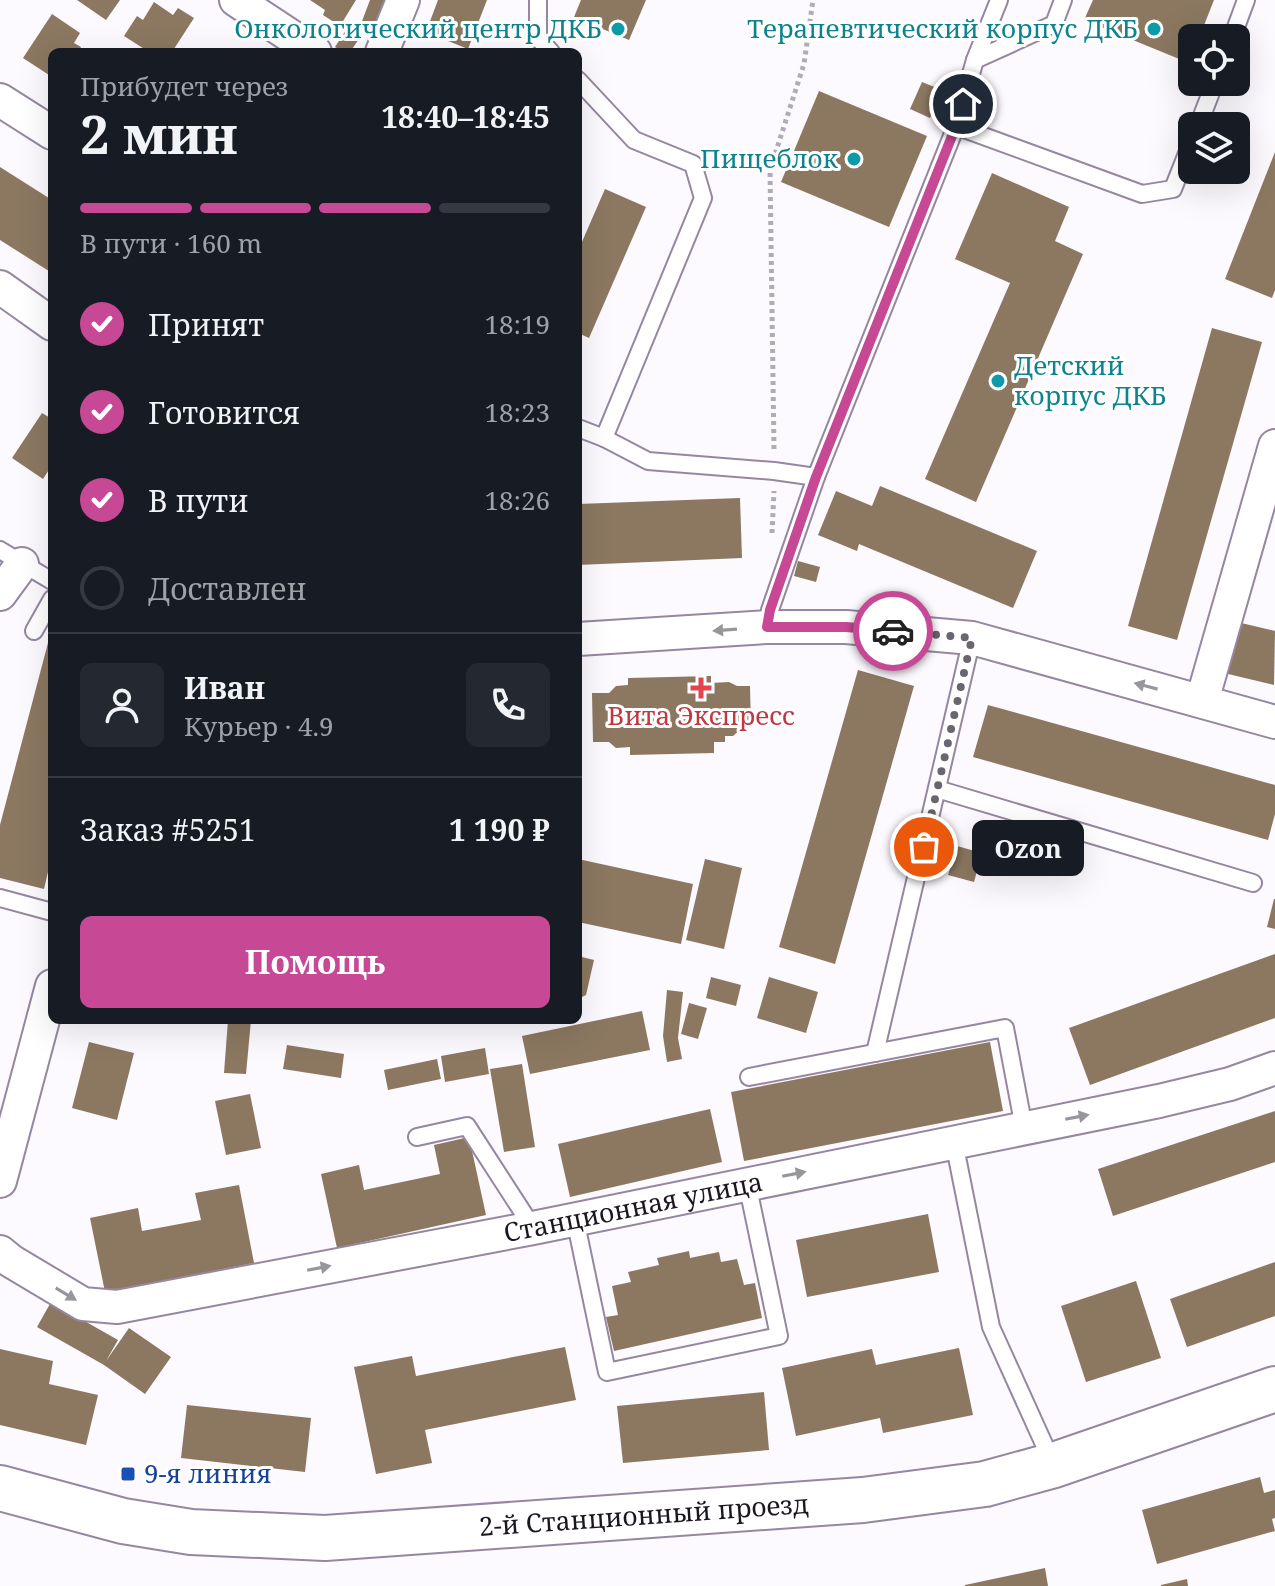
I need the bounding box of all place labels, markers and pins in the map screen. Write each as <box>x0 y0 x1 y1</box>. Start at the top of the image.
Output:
place label: Онкологический центр ДКБ <box>234 10 602 46</box>
place label: Терапевтический корпус ДКБ <box>747 10 1138 46</box>
marker: Онкологический центр ДКБ <box>609 20 627 38</box>
marker: Терапевтический корпус ДКБ <box>1145 20 1163 38</box>
pin <box>929 70 997 138</box>
place label: Пищеблок <box>700 140 839 176</box>
marker: Пищеблок <box>845 150 863 168</box>
place label: Детский корпус ДКБ <box>1014 347 1166 413</box>
marker: Детский корпус ДКБ <box>989 372 1007 390</box>
marker: Вита Экспресс <box>692 679 710 697</box>
place label: Вита Экспресс <box>607 697 795 733</box>
pin <box>890 813 958 881</box>
callout: Ozon <box>972 819 1084 875</box>
place label: 9-я линия <box>144 1455 271 1491</box>
marker: 9-я линия <box>119 1465 137 1483</box>

